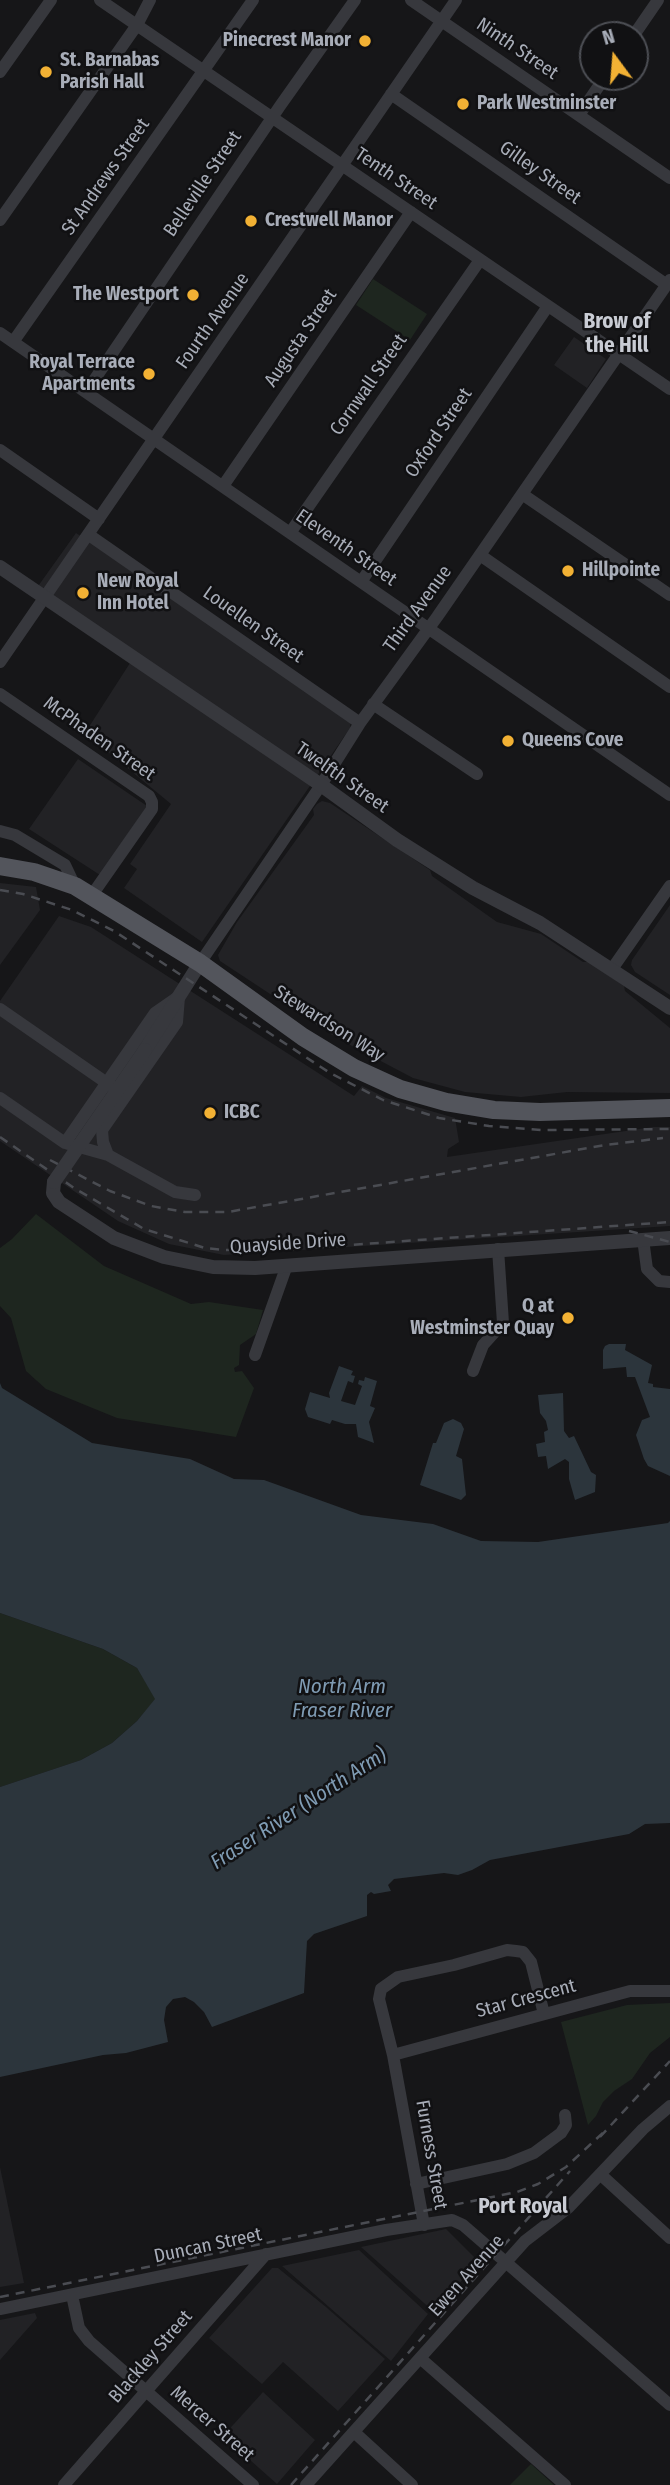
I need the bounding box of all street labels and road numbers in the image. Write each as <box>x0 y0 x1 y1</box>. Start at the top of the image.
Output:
street label: Ninth Street <box>472 13 562 85</box>
street label: St Andrews Street <box>57 114 155 240</box>
street label: Belleville Street <box>159 127 247 241</box>
street label: Gilley Street <box>495 137 585 209</box>
street label: Tenth Street <box>350 143 442 215</box>
street label: Fourth Avenue <box>172 269 254 373</box>
street label: Augusta Street <box>260 285 342 391</box>
street label: Cornwall Street <box>326 330 412 440</box>
street label: Oxford Street <box>401 384 477 482</box>
street label: Eleventh Street <box>291 505 401 591</box>
street label: Third Avenue <box>379 561 457 657</box>
street label: Louellen Street <box>198 582 308 668</box>
street label: McPhaden Street <box>39 692 159 786</box>
street label: Twelfth Street <box>291 738 393 818</box>
street label: Stewardson Way <box>269 981 389 1067</box>
street label: Quayside Drive <box>229 1229 347 1259</box>
street label: Star Crescent <box>474 1975 578 2023</box>
street label: Furness Street <box>410 2098 452 2212</box>
street label: Duncan Street <box>152 2223 264 2269</box>
street label: Ewen Avenue <box>424 2230 510 2322</box>
street label: Blackley Street <box>105 2306 197 2408</box>
street label: Mercer Street <box>165 2381 259 2467</box>

